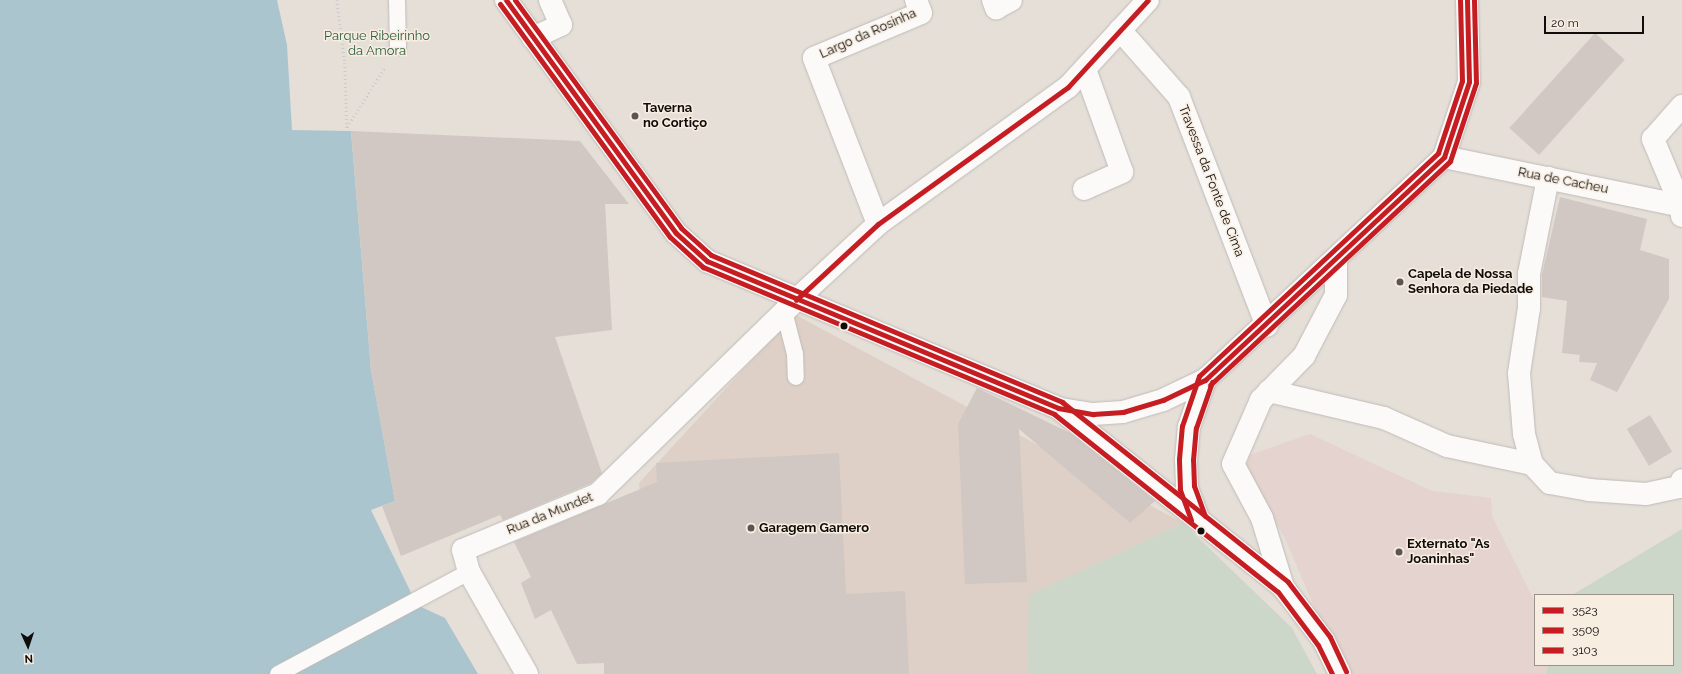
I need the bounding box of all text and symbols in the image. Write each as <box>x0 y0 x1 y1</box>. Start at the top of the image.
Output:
street label: Largo da Rosinha <box>817 6 919 62</box>
scale bar <box>1546 8 1646 34</box>
text: 20 m <box>1551 16 1579 30</box>
park label: Parque Ribeirinho da Amora <box>324 29 430 60</box>
place label: Taverna no Cortiço <box>643 101 707 132</box>
street label: Travessa da Fonte de Cima <box>1175 103 1247 259</box>
marker: Taverna no Cortiço <box>630 111 640 121</box>
street label: Rua de Cacheu <box>1517 165 1609 197</box>
place label: Capela de Nossa Senhora da Piedade <box>1408 267 1533 298</box>
marker: Capela de Nossa Senhora da Piedade <box>1395 277 1405 287</box>
unlabelled marker <box>839 321 849 331</box>
street label: Rua da Mundet <box>505 490 595 538</box>
place label: Garagem Gamero <box>759 520 869 536</box>
marker: Garagem Gamero <box>746 523 756 533</box>
unlabelled marker <box>1196 526 1206 536</box>
place label: Externato "As Joaninhas" <box>1407 537 1490 568</box>
marker: Externato "As Joaninhas" <box>1394 547 1404 557</box>
legend <box>1534 594 1674 666</box>
text: 3523 <box>1572 603 1598 617</box>
text: 3509 <box>1572 623 1599 637</box>
north arrow <box>8 626 48 666</box>
text: 3103 <box>1572 643 1597 657</box>
text: N <box>24 652 33 665</box>

